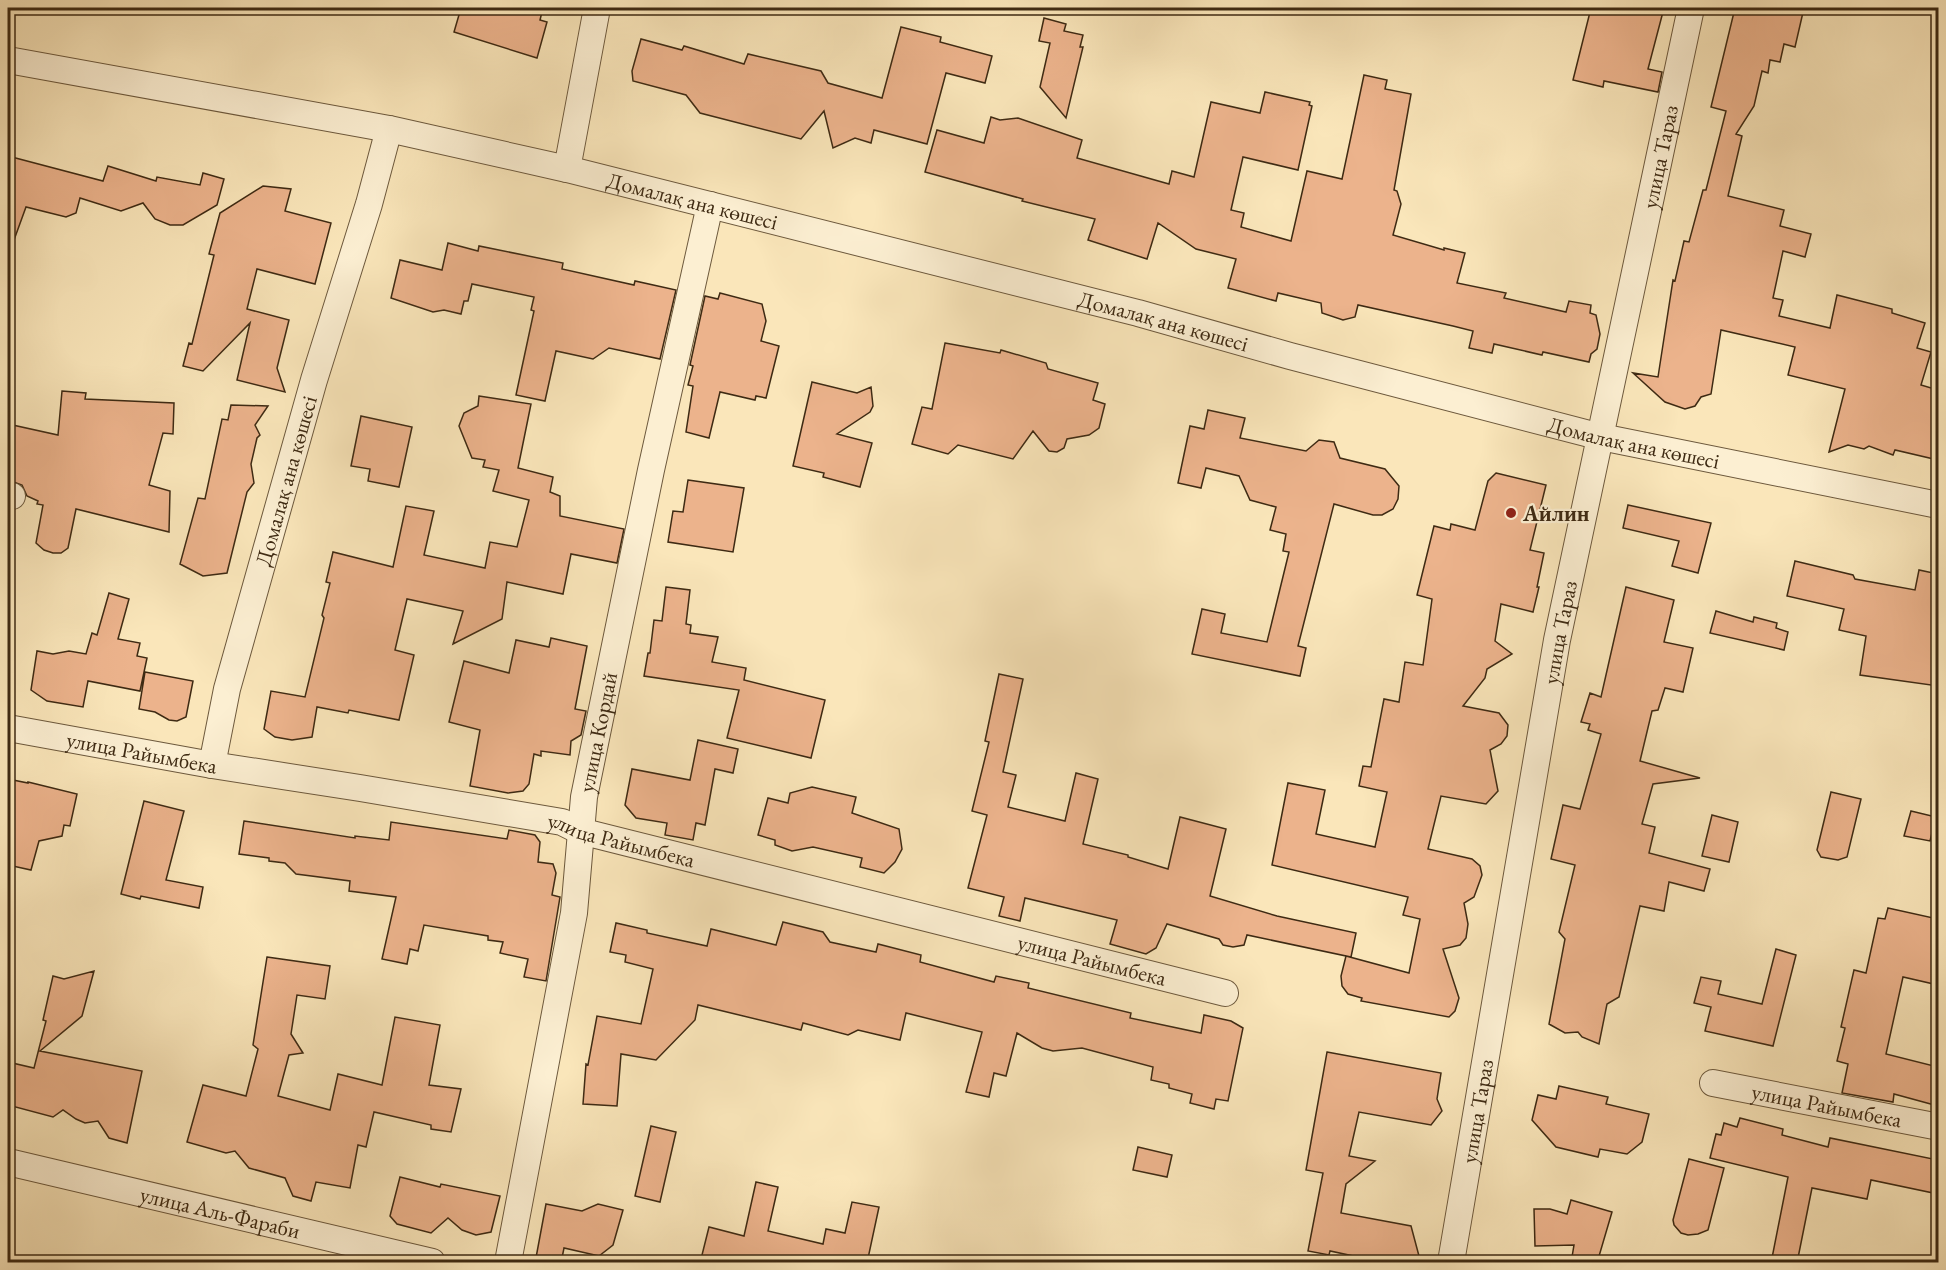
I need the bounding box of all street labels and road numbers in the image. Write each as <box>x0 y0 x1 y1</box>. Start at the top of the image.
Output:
street label: улица Тараз <box>1634 102 1685 211</box>
street label: Домалақ ана көшесі <box>604 165 781 236</box>
street label: Домалақ ана көшесі <box>1075 284 1252 358</box>
street label: Домалақ ана көшесі <box>248 392 323 569</box>
street label: Домалақ ана көшесі <box>1545 409 1722 475</box>
street label: улица Тараз <box>1535 578 1584 686</box>
street label: улица Кордай <box>571 669 624 795</box>
street label: улица Райымбека <box>64 724 219 780</box>
street label: улица Райымбека <box>546 805 698 874</box>
street label: улица Райымбека <box>1015 927 1170 992</box>
street label: улица Тараз <box>1454 1057 1500 1165</box>
street label: улица Райымбека <box>1749 1076 1905 1134</box>
street label: улица Аль-Фараби <box>137 1179 303 1245</box>

